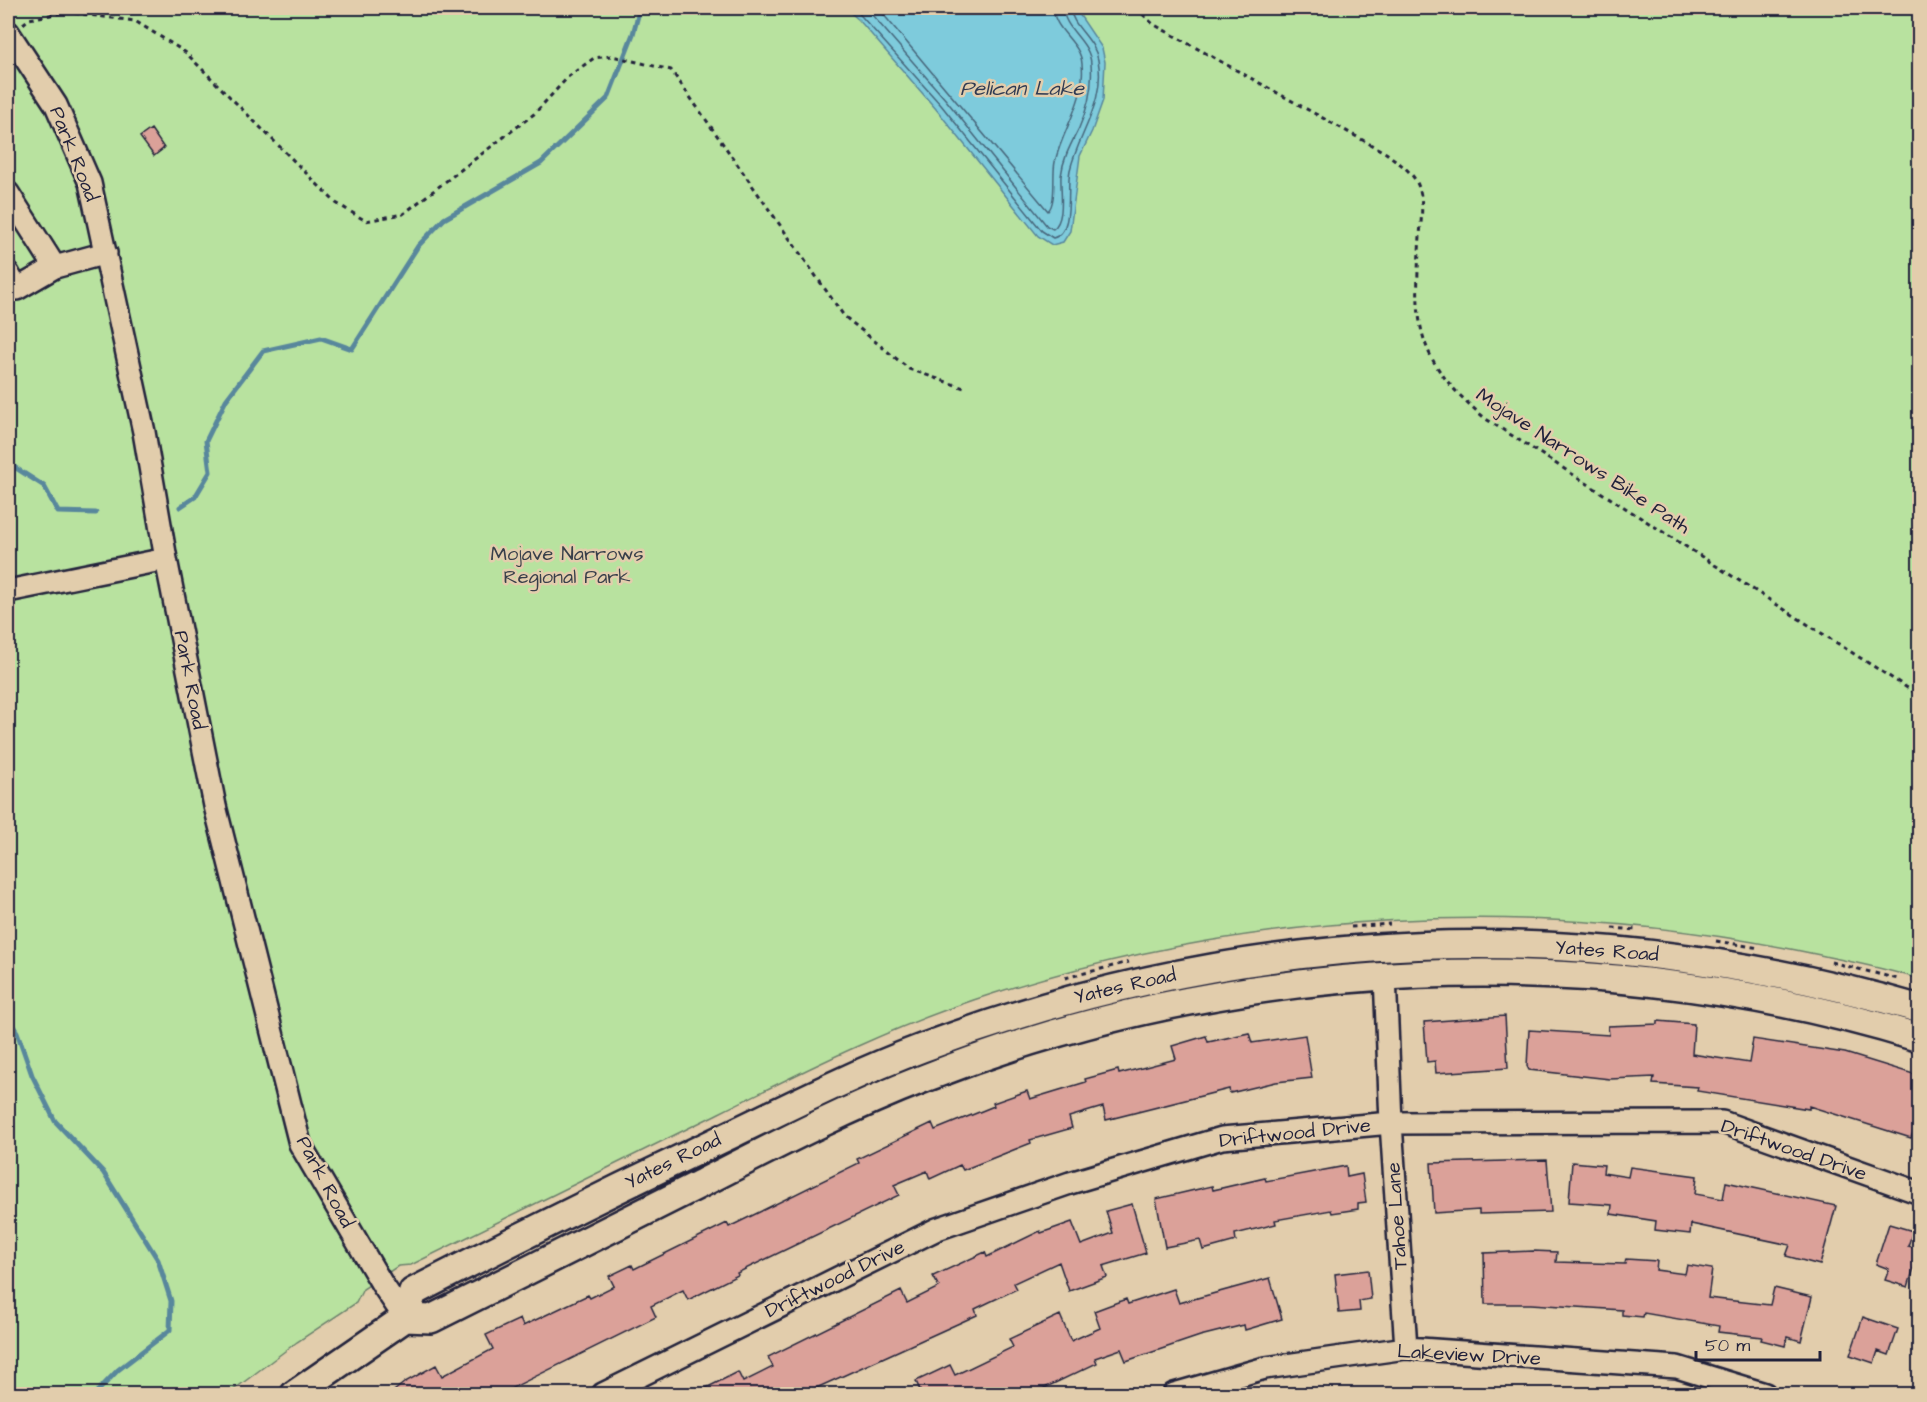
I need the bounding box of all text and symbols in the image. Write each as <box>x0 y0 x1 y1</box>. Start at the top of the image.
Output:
water label: Pelican Lake <box>960 74 1085 103</box>
street label: Park Road <box>42 102 106 206</box>
street label: Mojave Narrows Bike Path <box>1470 381 1696 541</box>
park label: Mojave Narrows Regional Park <box>491 540 643 592</box>
street label: Park Road <box>167 628 213 732</box>
street label: Yates Road <box>1554 933 1660 969</box>
street label: Yates Road <box>1071 961 1179 1011</box>
street label: Driftwood Drive <box>1218 1111 1372 1155</box>
street label: Driftwood Drive <box>1718 1112 1871 1188</box>
street label: Yates Road <box>620 1126 726 1196</box>
street label: Park Road <box>289 1131 361 1233</box>
street label: Tahoe Lane <box>1379 1161 1415 1271</box>
street label: Driftwood Drive <box>760 1233 910 1325</box>
scale bar <box>1696 1324 1820 1362</box>
text: 50 m <box>1705 1333 1750 1358</box>
street label: Lakeview Drive <box>1396 1337 1542 1373</box>

